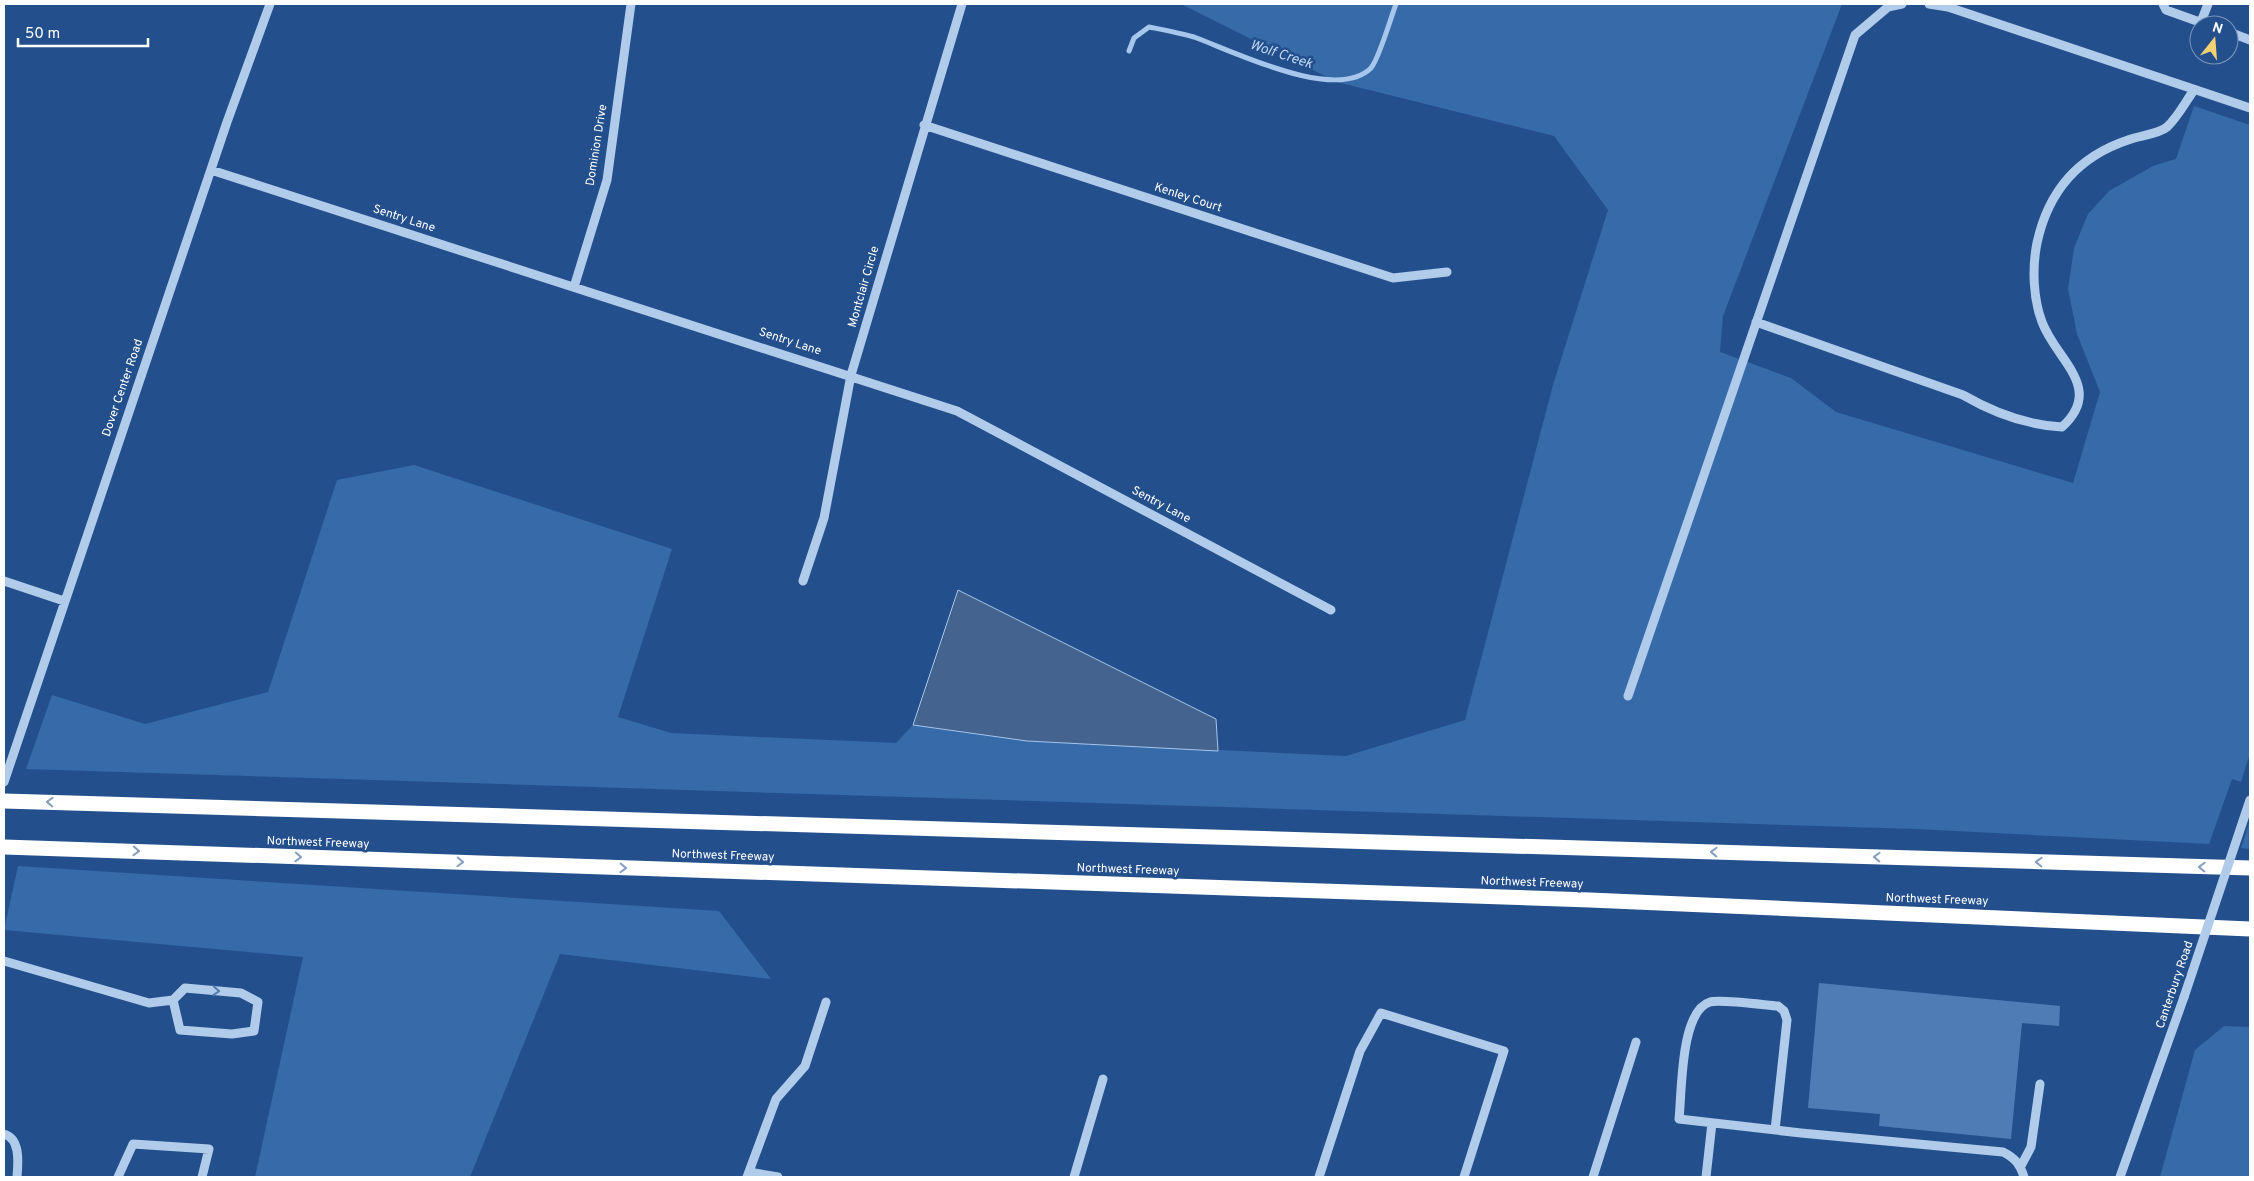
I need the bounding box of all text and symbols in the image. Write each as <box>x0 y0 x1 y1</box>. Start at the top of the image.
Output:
scale bar <box>18 15 148 47</box>
north arrow <box>2189 15 2239 65</box>
text: N <box>2210 19 2225 39</box>
text: 50 m <box>25 25 60 44</box>
water label: Wolf Creek <box>1248 37 1315 73</box>
street label: Dominion Drive <box>583 103 611 187</box>
street label: Kenley Court <box>1152 180 1224 216</box>
street label: Sentry Lane <box>371 201 437 237</box>
street label: Montclair Circle <box>845 244 883 330</box>
street label: Sentry Lane <box>757 324 823 360</box>
street label: Dover Center Road <box>99 337 147 439</box>
street label: Sentry Lane <box>1129 483 1193 527</box>
one-way arrow <box>46 797 54 808</box>
street label: Northwest Freeway <box>266 833 370 853</box>
one-way arrow <box>132 846 140 857</box>
street label: Northwest Freeway <box>671 846 775 866</box>
one-way arrow <box>1710 846 1718 857</box>
one-way arrow <box>1872 851 1880 862</box>
one-way arrow <box>294 852 302 862</box>
one-way arrow <box>457 857 465 868</box>
one-way arrow <box>2035 857 2042 867</box>
street label: Northwest Freeway <box>1076 860 1180 880</box>
one-way arrow <box>619 862 627 873</box>
one-way arrow <box>2197 862 2205 872</box>
street label: Northwest Freeway <box>1480 873 1584 893</box>
street label: Northwest Freeway <box>1885 890 1989 910</box>
street label: Canterbury Road <box>2153 939 2197 1031</box>
one-way arrow <box>213 985 221 996</box>

